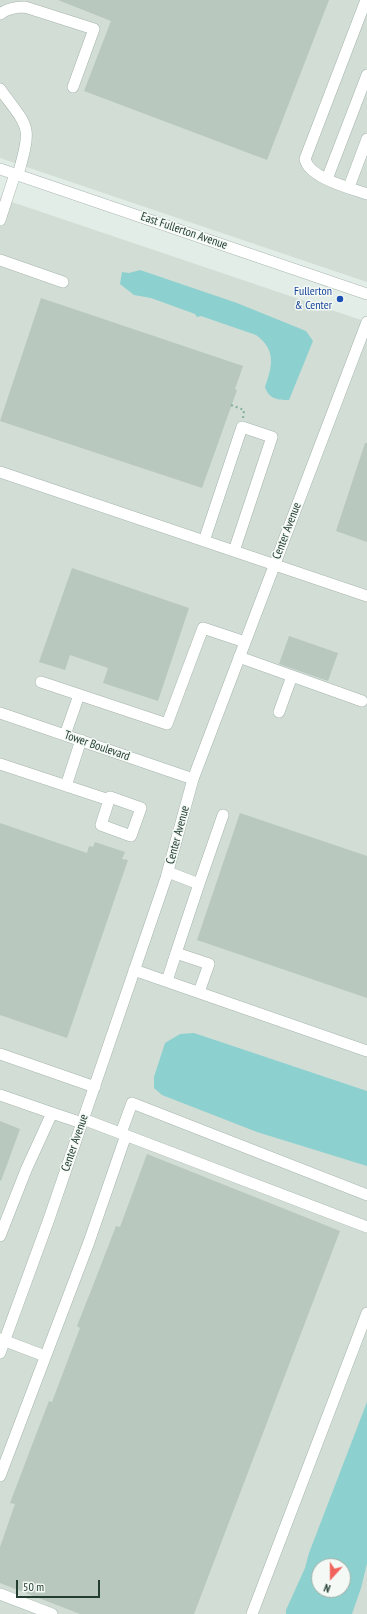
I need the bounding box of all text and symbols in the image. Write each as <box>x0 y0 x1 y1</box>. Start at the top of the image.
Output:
street label: East Fullerton Avenue <box>139 209 229 253</box>
place label: Fullerton & Center <box>294 285 332 313</box>
marker: Fullerton & Center <box>335 294 345 304</box>
street label: Center Avenue <box>270 501 304 561</box>
street label: Tower Boulevard <box>62 728 132 764</box>
street label: Center Avenue <box>163 804 193 866</box>
street label: Center Avenue <box>58 1112 92 1174</box>
north arrow <box>311 1558 351 1598</box>
scale bar <box>18 1572 102 1598</box>
text: 50 m <box>23 1579 44 1594</box>
text: N <box>322 1581 332 1596</box>

